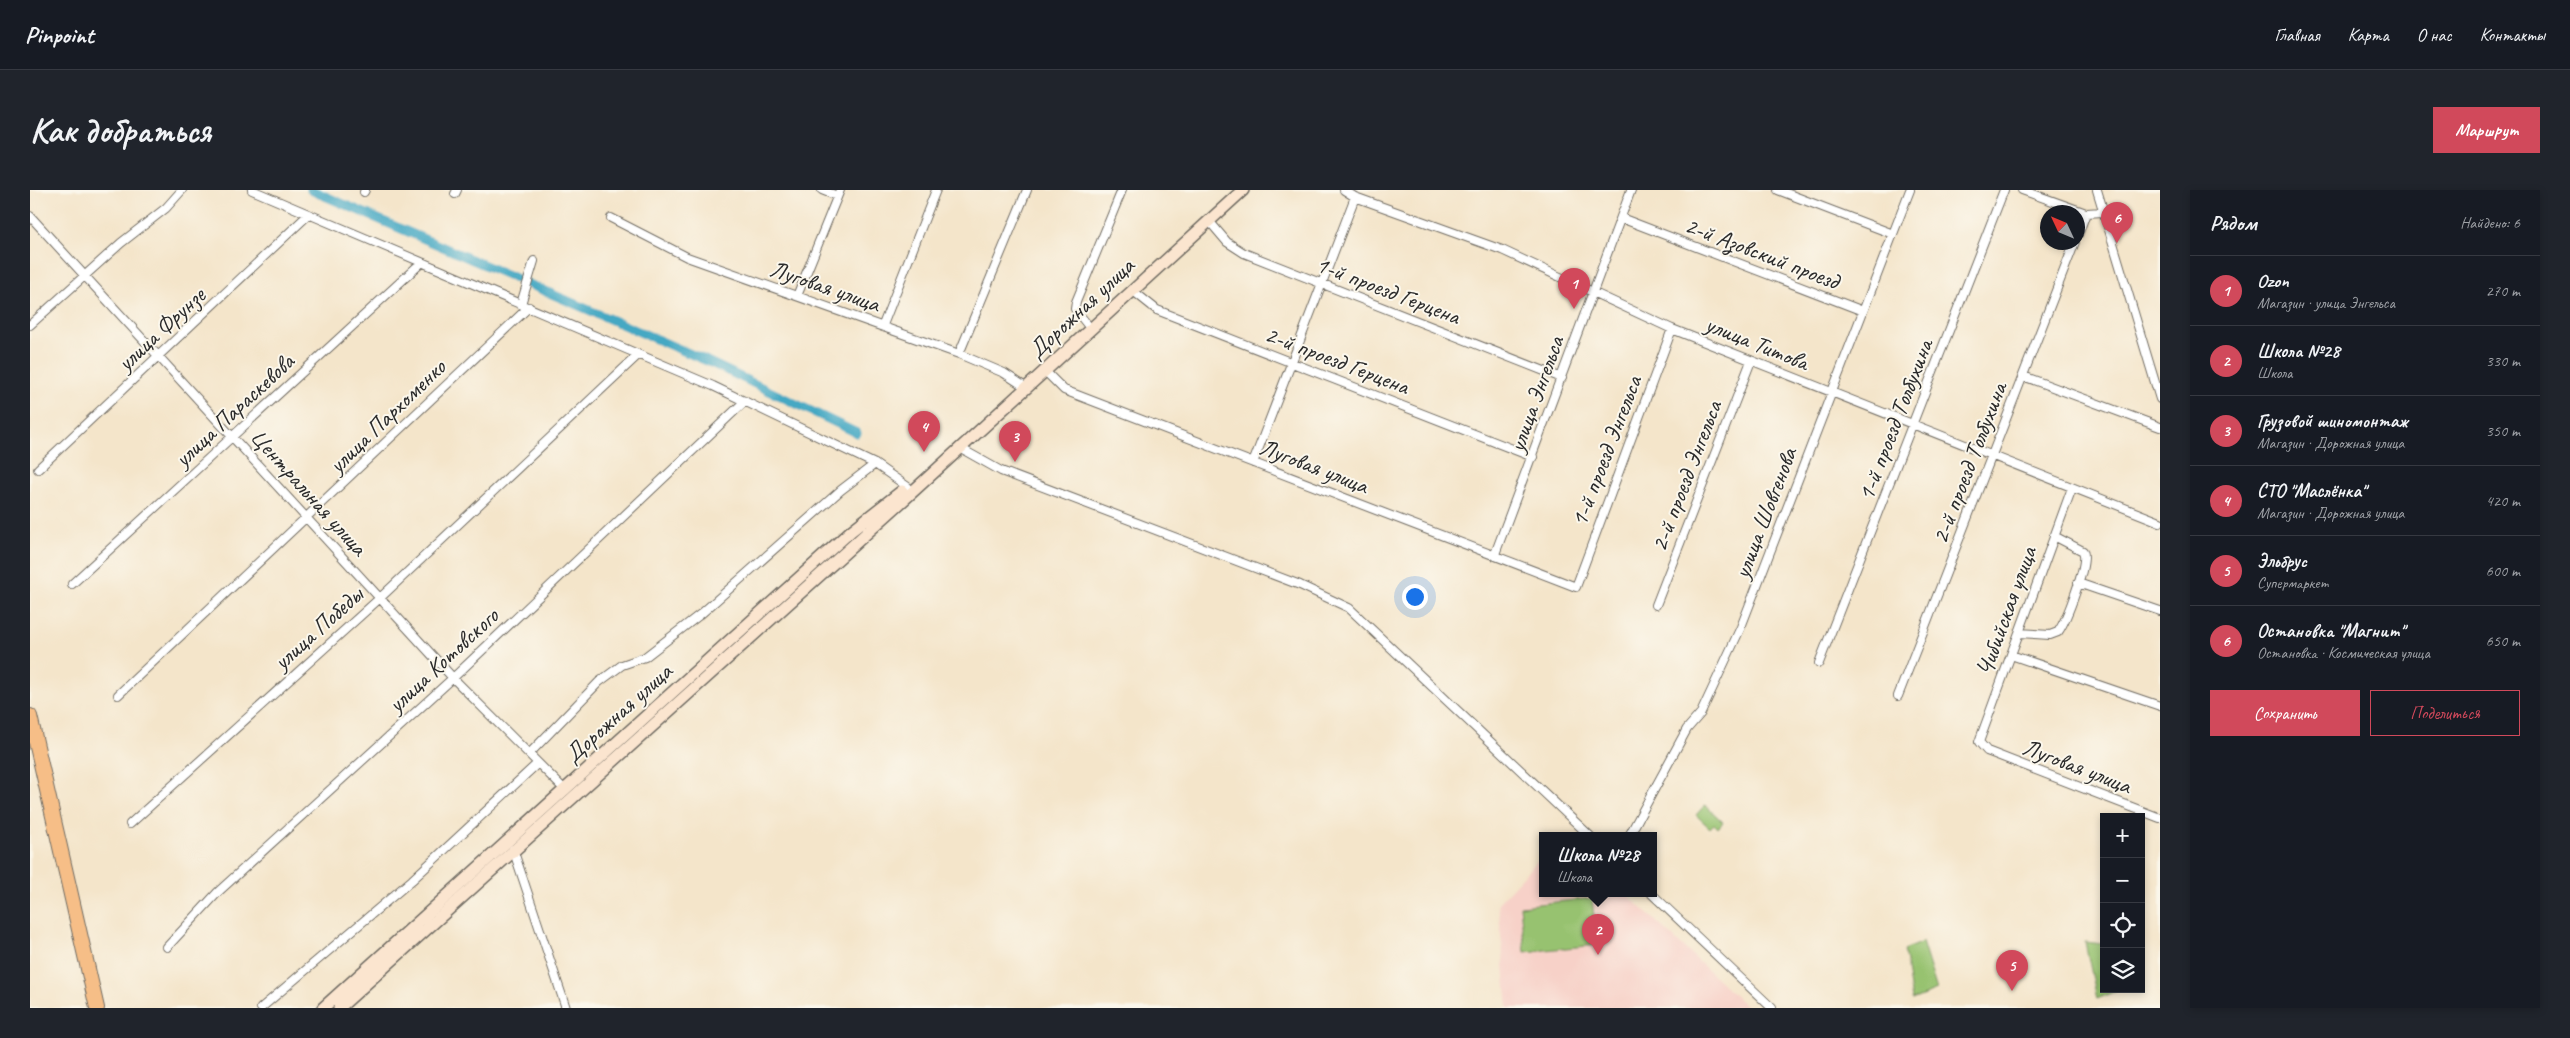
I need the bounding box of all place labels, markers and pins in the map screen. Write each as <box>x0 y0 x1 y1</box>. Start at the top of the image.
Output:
pin: 6 <box>2101 202 2133 243</box>
pin: 1 <box>1558 268 1590 309</box>
pin: 4 <box>908 411 940 452</box>
pin: 3 <box>999 421 1031 462</box>
pin: 2 <box>1582 914 1614 955</box>
pin: 5 <box>1996 950 2028 991</box>

